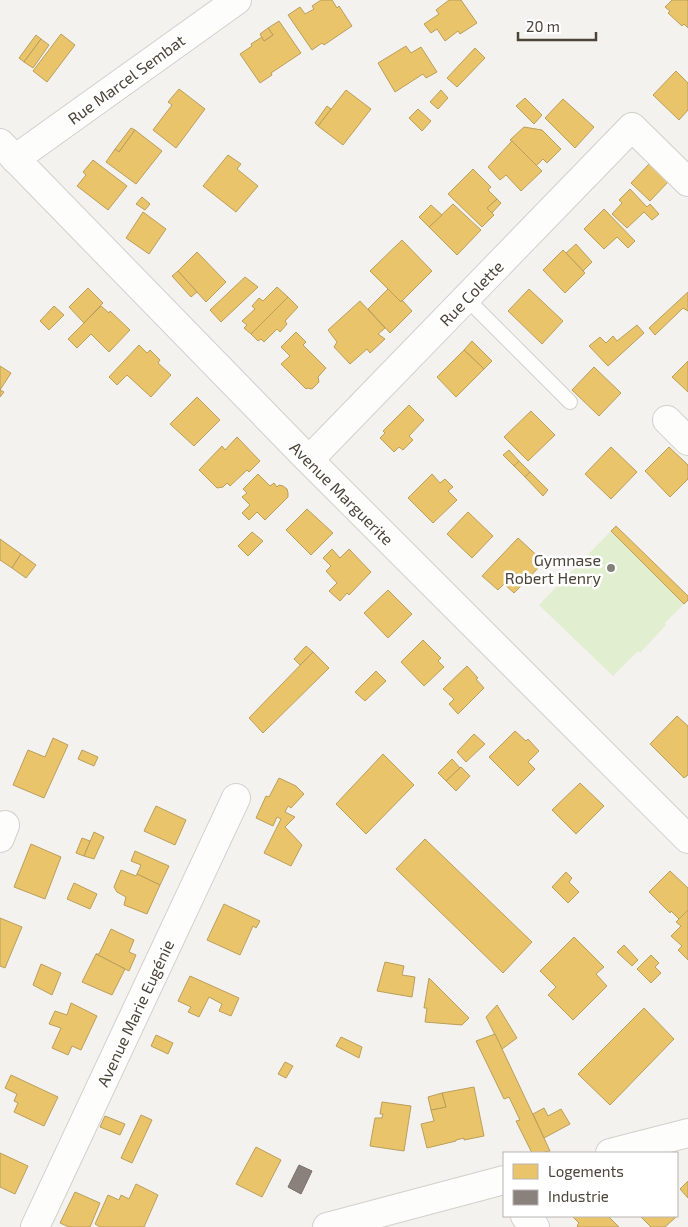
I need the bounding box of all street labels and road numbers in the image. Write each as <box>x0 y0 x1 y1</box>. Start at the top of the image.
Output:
street label: Rue Marcel Sembat <box>64 30 188 128</box>
street label: Rue Colette <box>435 256 507 330</box>
street label: Avenue Marguerite <box>286 437 398 549</box>
street label: Avenue Marie Eugénie <box>93 937 177 1089</box>

